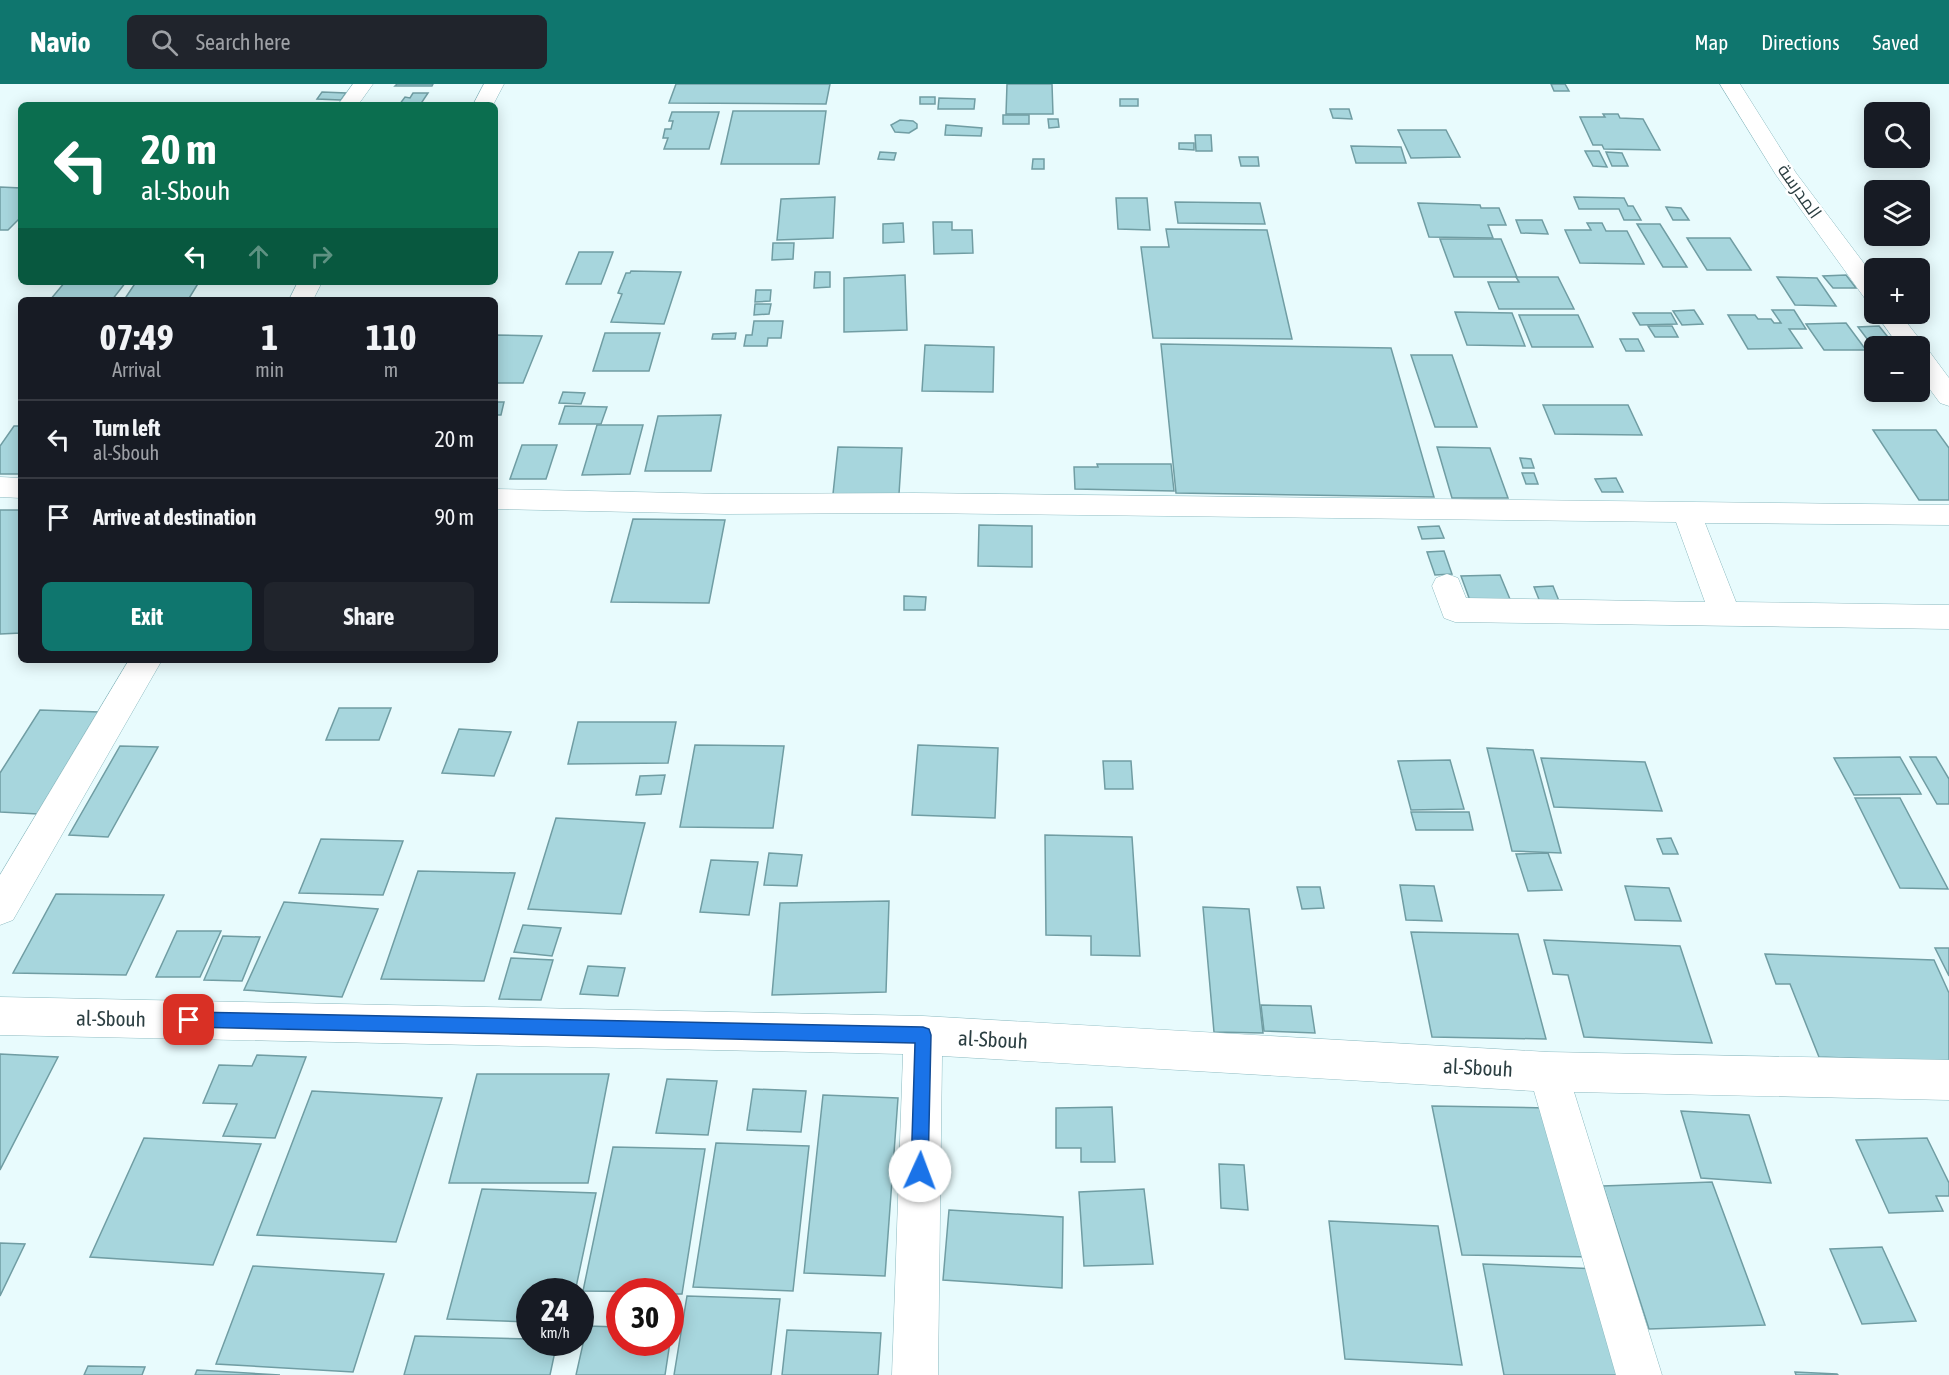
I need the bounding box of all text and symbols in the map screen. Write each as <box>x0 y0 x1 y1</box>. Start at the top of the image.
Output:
search box <box>127 15 547 69</box>
text: Navio <box>30 26 91 58</box>
icon: search <box>148 26 181 59</box>
text: Search here <box>196 29 291 55</box>
text: Map <box>1694 30 1728 54</box>
text: Directions <box>1761 30 1840 54</box>
text: Saved <box>1873 30 1919 54</box>
map controls <box>1864 102 1930 402</box>
button: search <box>1864 102 1930 168</box>
text: 20 m <box>141 125 216 173</box>
icon: left <box>42 126 120 204</box>
street label: المدرسة <box>1773 160 1826 223</box>
text: al-Sbouh <box>141 175 230 206</box>
button: layers <box>1864 180 1930 246</box>
icon: left <box>179 240 212 273</box>
icon: ahead <box>242 240 275 273</box>
icon: right <box>305 240 338 273</box>
button: + <box>1864 258 1930 324</box>
text: 07:49 <box>100 316 174 358</box>
text: 1 <box>261 316 278 358</box>
text: 110 <box>366 316 416 358</box>
button: − <box>1864 336 1930 402</box>
text: Arrival <box>112 358 161 381</box>
text: min <box>255 358 284 381</box>
text: m <box>384 358 398 381</box>
text: Turn left <box>93 415 160 441</box>
icon: left <box>42 423 75 456</box>
text: 20 m <box>434 426 474 452</box>
text: al-Sbouh <box>93 441 159 464</box>
icon: arrive <box>42 501 75 534</box>
text: Arrive at destination <box>93 504 256 530</box>
text: 90 m <box>434 504 474 530</box>
button: Exit <box>42 582 252 651</box>
button: Share <box>264 582 474 651</box>
pin <box>163 994 214 1045</box>
icon: arrive <box>172 1003 205 1036</box>
street label: al-Sbouh <box>76 1005 146 1031</box>
street label: al-Sbouh <box>958 1025 1028 1053</box>
street label: al-Sbouh <box>1443 1053 1513 1081</box>
position arrow <box>888 1139 952 1203</box>
speed limit sign: 30 <box>606 1278 684 1356</box>
text: 24 <box>541 1293 569 1327</box>
text: km/h <box>540 1324 570 1341</box>

